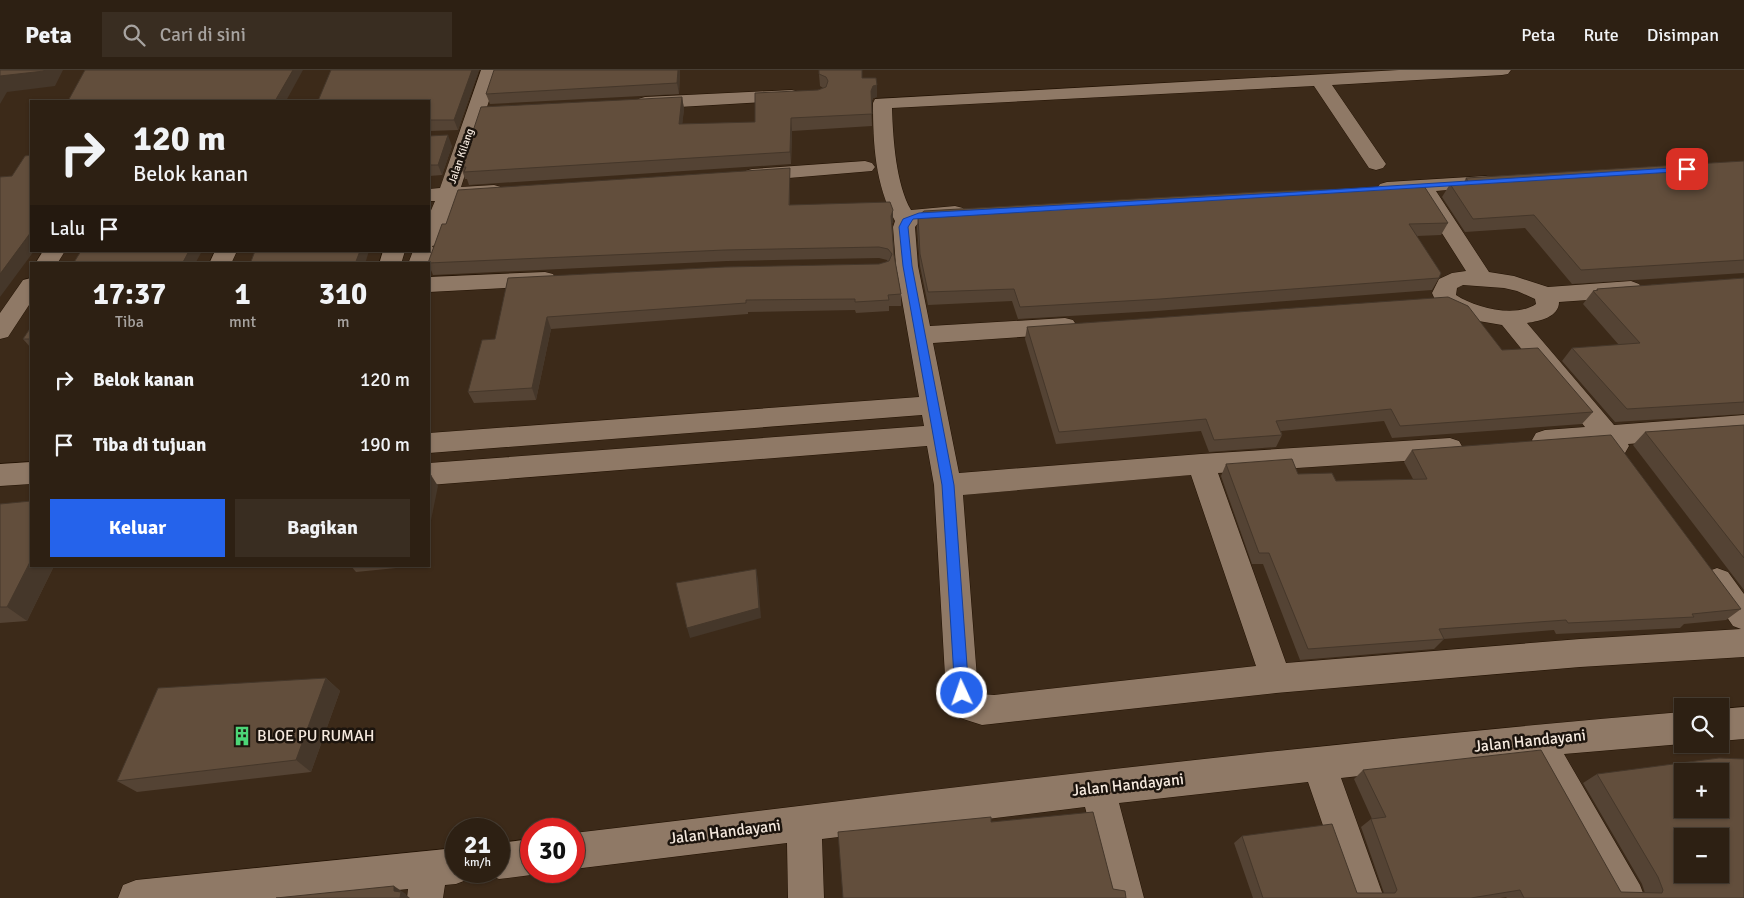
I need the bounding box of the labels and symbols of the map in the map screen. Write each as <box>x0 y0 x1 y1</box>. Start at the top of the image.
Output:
street label: Jalan Kilang <box>445 126 477 185</box>
pin <box>1666 148 1708 190</box>
position arrow <box>935 666 987 718</box>
building icon: BLOE PU RUMAH <box>231 725 253 747</box>
street label: Jalan Handayani <box>1473 725 1587 757</box>
place label: BLOE PU RUMAH <box>257 726 375 746</box>
street label: Jalan Handayani <box>1071 769 1185 801</box>
street label: Jalan Handayani <box>668 815 782 849</box>
speed limit sign: 30 <box>520 818 585 883</box>

